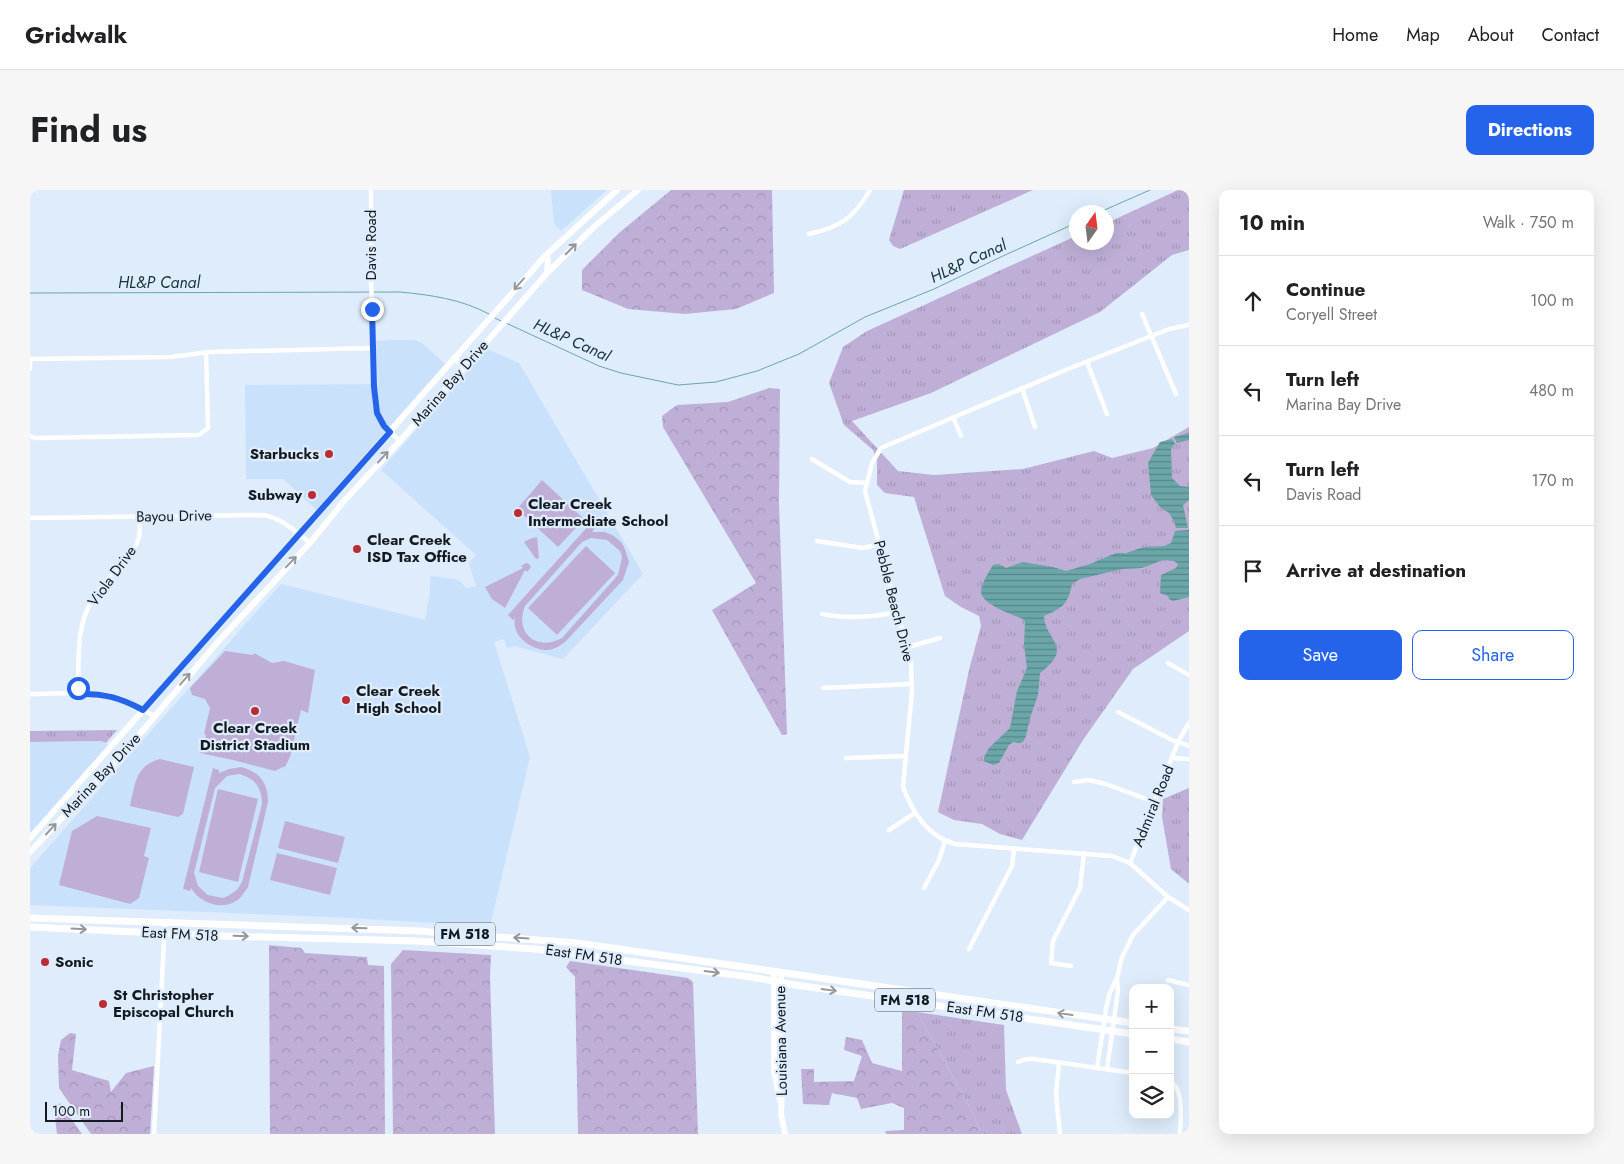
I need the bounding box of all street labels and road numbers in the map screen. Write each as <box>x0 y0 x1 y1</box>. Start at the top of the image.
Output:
street label: Davis Road <box>360 210 382 280</box>
street label: Marina Bay Drive <box>406 335 494 431</box>
street label: Bayou Drive <box>136 504 212 528</box>
street label: Pebble Beach Drive <box>868 538 920 664</box>
street label: Viola Drive <box>82 541 142 611</box>
street label: Marina Bay Drive <box>56 728 146 822</box>
street label: Admiral Road <box>1127 762 1179 850</box>
street label: East FM 518 <box>141 921 219 947</box>
road number: FM 518 <box>435 922 495 946</box>
street label: East FM 518 <box>544 939 624 971</box>
street label: Louisiana Avenue <box>769 985 793 1096</box>
road number: FM 518 <box>875 988 935 1012</box>
street label: East FM 518 <box>945 996 1025 1028</box>

